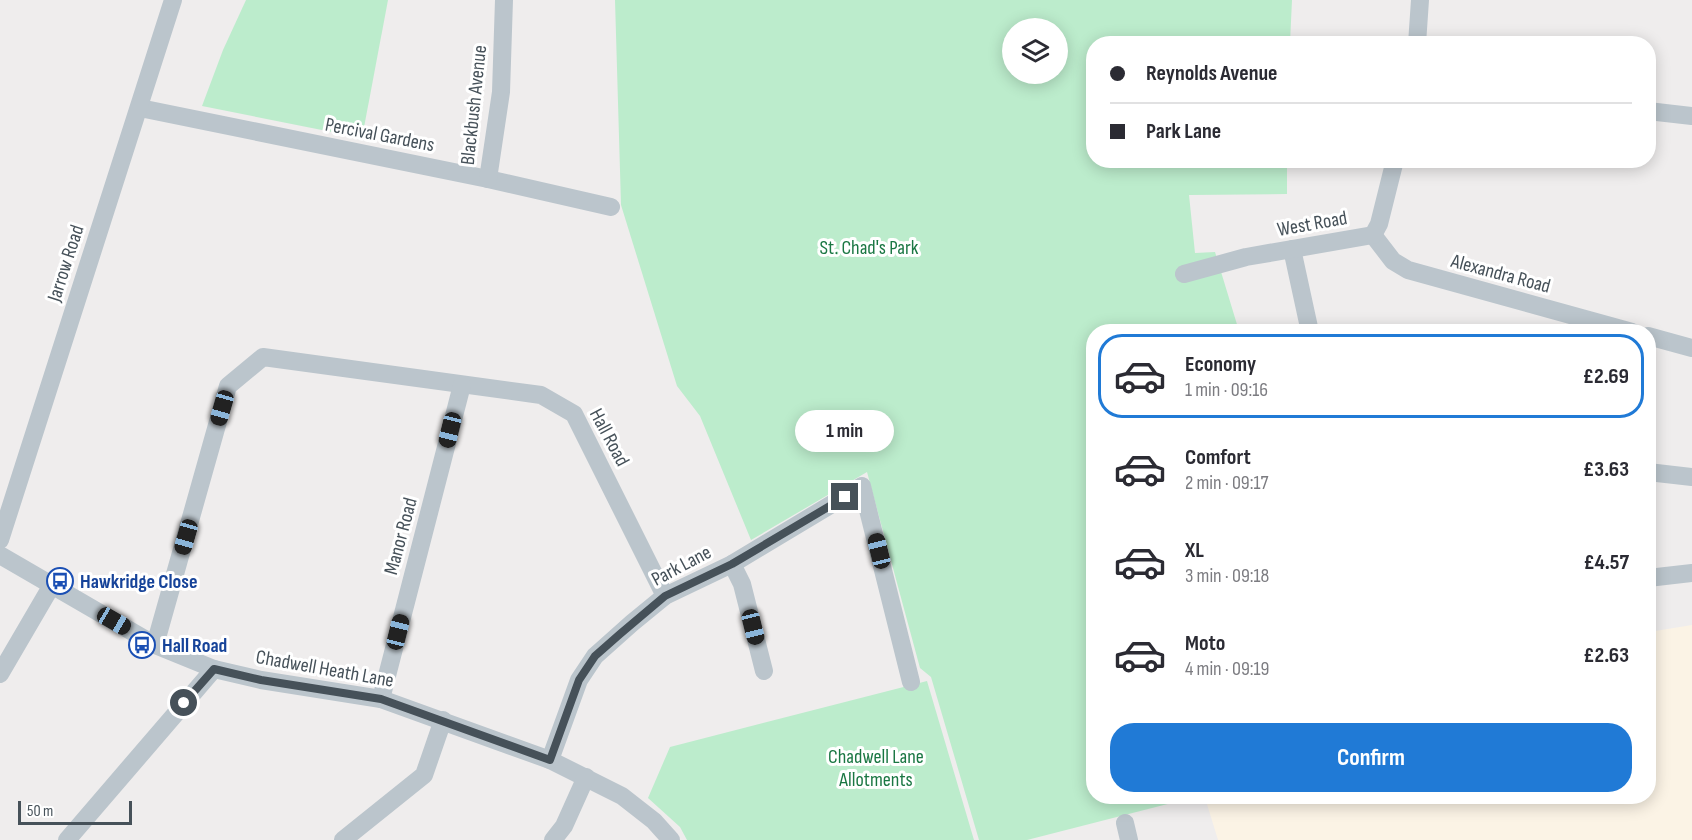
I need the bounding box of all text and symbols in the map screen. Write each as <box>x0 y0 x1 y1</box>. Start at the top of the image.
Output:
map controls <box>1002 18 1068 84</box>
button: layers <box>1002 18 1068 84</box>
street label: Blackbush Avenue <box>456 44 492 166</box>
text: Reynolds Avenue <box>1146 60 1278 87</box>
street label: Percival Gardens <box>323 113 436 157</box>
text: Park Lane <box>1146 118 1221 145</box>
street label: West Road <box>1275 206 1349 242</box>
street label: Jarrow Road <box>42 222 90 305</box>
park label: St. Chad's Park <box>820 236 919 260</box>
street label: Alexandra Road <box>1447 249 1553 299</box>
icon: car <box>1113 349 1167 403</box>
text: Economy <box>1185 351 1256 378</box>
text: £2.69 <box>1583 363 1629 390</box>
text: 1 min · 09:16 <box>1185 378 1268 402</box>
car <box>208 388 236 428</box>
street label: Hall Road <box>584 405 634 470</box>
car <box>437 410 463 450</box>
callout: 1 min <box>796 410 894 452</box>
text: 1 min <box>826 419 863 443</box>
icon: car <box>1113 442 1167 496</box>
text: Comfort <box>1185 444 1251 471</box>
text: £3.63 <box>1583 456 1629 483</box>
text: 2 min · 09:17 <box>1185 471 1268 495</box>
route end <box>831 483 858 510</box>
street label: Manor Road <box>379 495 423 577</box>
car <box>172 517 200 557</box>
car <box>866 531 892 571</box>
icon: car <box>1113 535 1167 589</box>
text: XL <box>1185 537 1204 564</box>
street label: Park Lane <box>648 540 715 592</box>
text: £4.57 <box>1583 549 1629 576</box>
text: 3 min · 09:18 <box>1185 564 1269 588</box>
bus stop icon: Hawkridge Close <box>45 566 75 596</box>
place label: Hawkridge Close <box>80 570 197 594</box>
car <box>94 604 134 638</box>
car <box>740 607 766 647</box>
car <box>385 612 411 652</box>
icon: car <box>1113 628 1167 682</box>
bus stop icon: Hall Road <box>127 630 157 660</box>
text: Moto <box>1185 630 1225 657</box>
place label: Hall Road <box>162 634 227 658</box>
text: £2.63 <box>1583 642 1629 669</box>
street label: Chadwell Heath Lane <box>254 645 396 693</box>
text: 4 min · 09:19 <box>1185 657 1269 681</box>
route start <box>170 689 197 716</box>
button: Confirm <box>1110 723 1632 792</box>
park label: Chadwell Lane Allotments <box>828 745 924 792</box>
scale bar <box>18 798 132 826</box>
text: 50 m <box>27 802 53 821</box>

